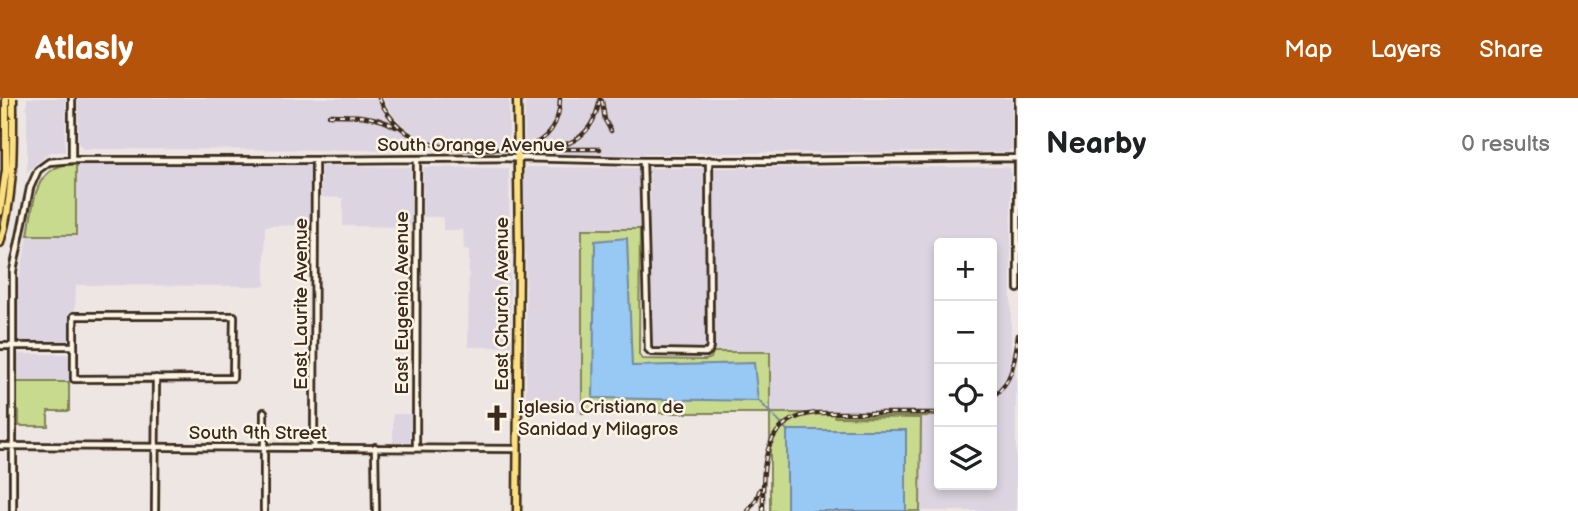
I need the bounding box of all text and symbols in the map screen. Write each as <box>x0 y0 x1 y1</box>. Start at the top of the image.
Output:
text: Atlasly <box>35 29 133 69</box>
text: Map <box>1284 35 1332 64</box>
text: Layers <box>1370 35 1441 64</box>
text: Share <box>1479 35 1543 64</box>
text: Nearby <box>1046 126 1146 162</box>
text: 0 results <box>1461 130 1550 158</box>
street label: South Orange Avenue <box>377 134 565 157</box>
street label: East Eugenia Avenue <box>391 211 414 395</box>
street label: East Church Avenue <box>491 217 514 391</box>
street label: East Laurite Avenue <box>290 218 313 390</box>
map controls <box>934 238 997 490</box>
button: + <box>934 238 997 301</box>
button: − <box>934 301 997 364</box>
button: locate <box>934 364 997 427</box>
place label: Iglesia Cristiana de Sanidad y Milagros <box>518 396 684 441</box>
church icon: Iglesia Cristiana de Sanidad y Milagros <box>482 403 512 433</box>
street label: South 9th Street <box>189 422 327 445</box>
button: layers <box>934 427 997 490</box>

